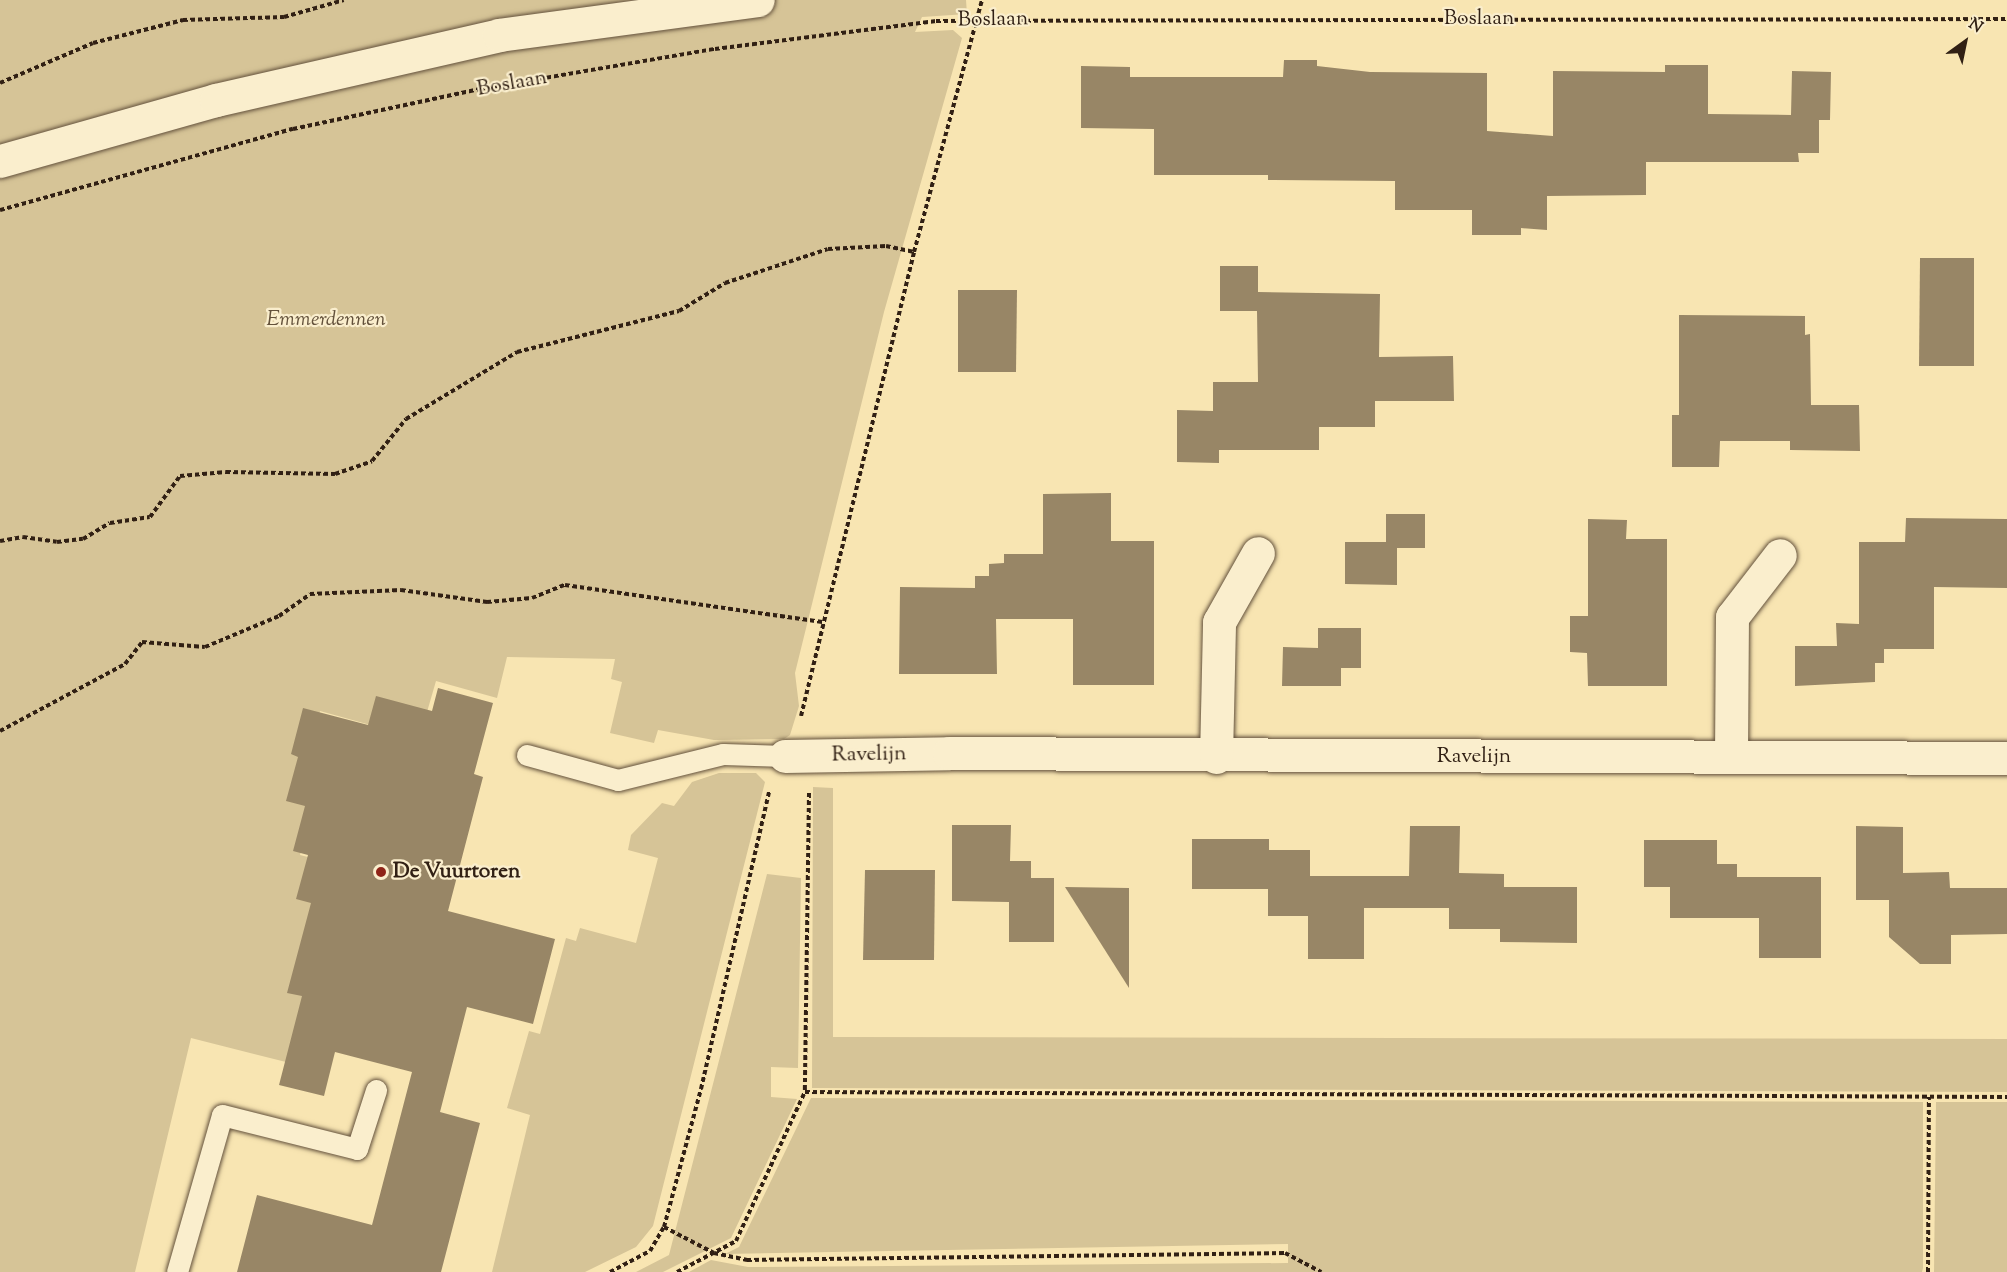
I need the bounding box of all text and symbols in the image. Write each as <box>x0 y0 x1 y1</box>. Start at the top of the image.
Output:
street label: Boslaan <box>1444 6 1514 32</box>
street label: Boslaan <box>957 7 1029 33</box>
north arrow <box>1935 12 1995 72</box>
text: N <box>1963 13 1987 40</box>
street label: Boslaan <box>475 65 549 103</box>
park label: Emmerdennen <box>266 307 386 333</box>
street label: Ravelijn <box>832 742 906 768</box>
street label: Ravelijn <box>1437 744 1511 770</box>
place label: De Vuurtoren <box>393 859 520 885</box>
marker: De Vuurtoren <box>374 865 388 879</box>

